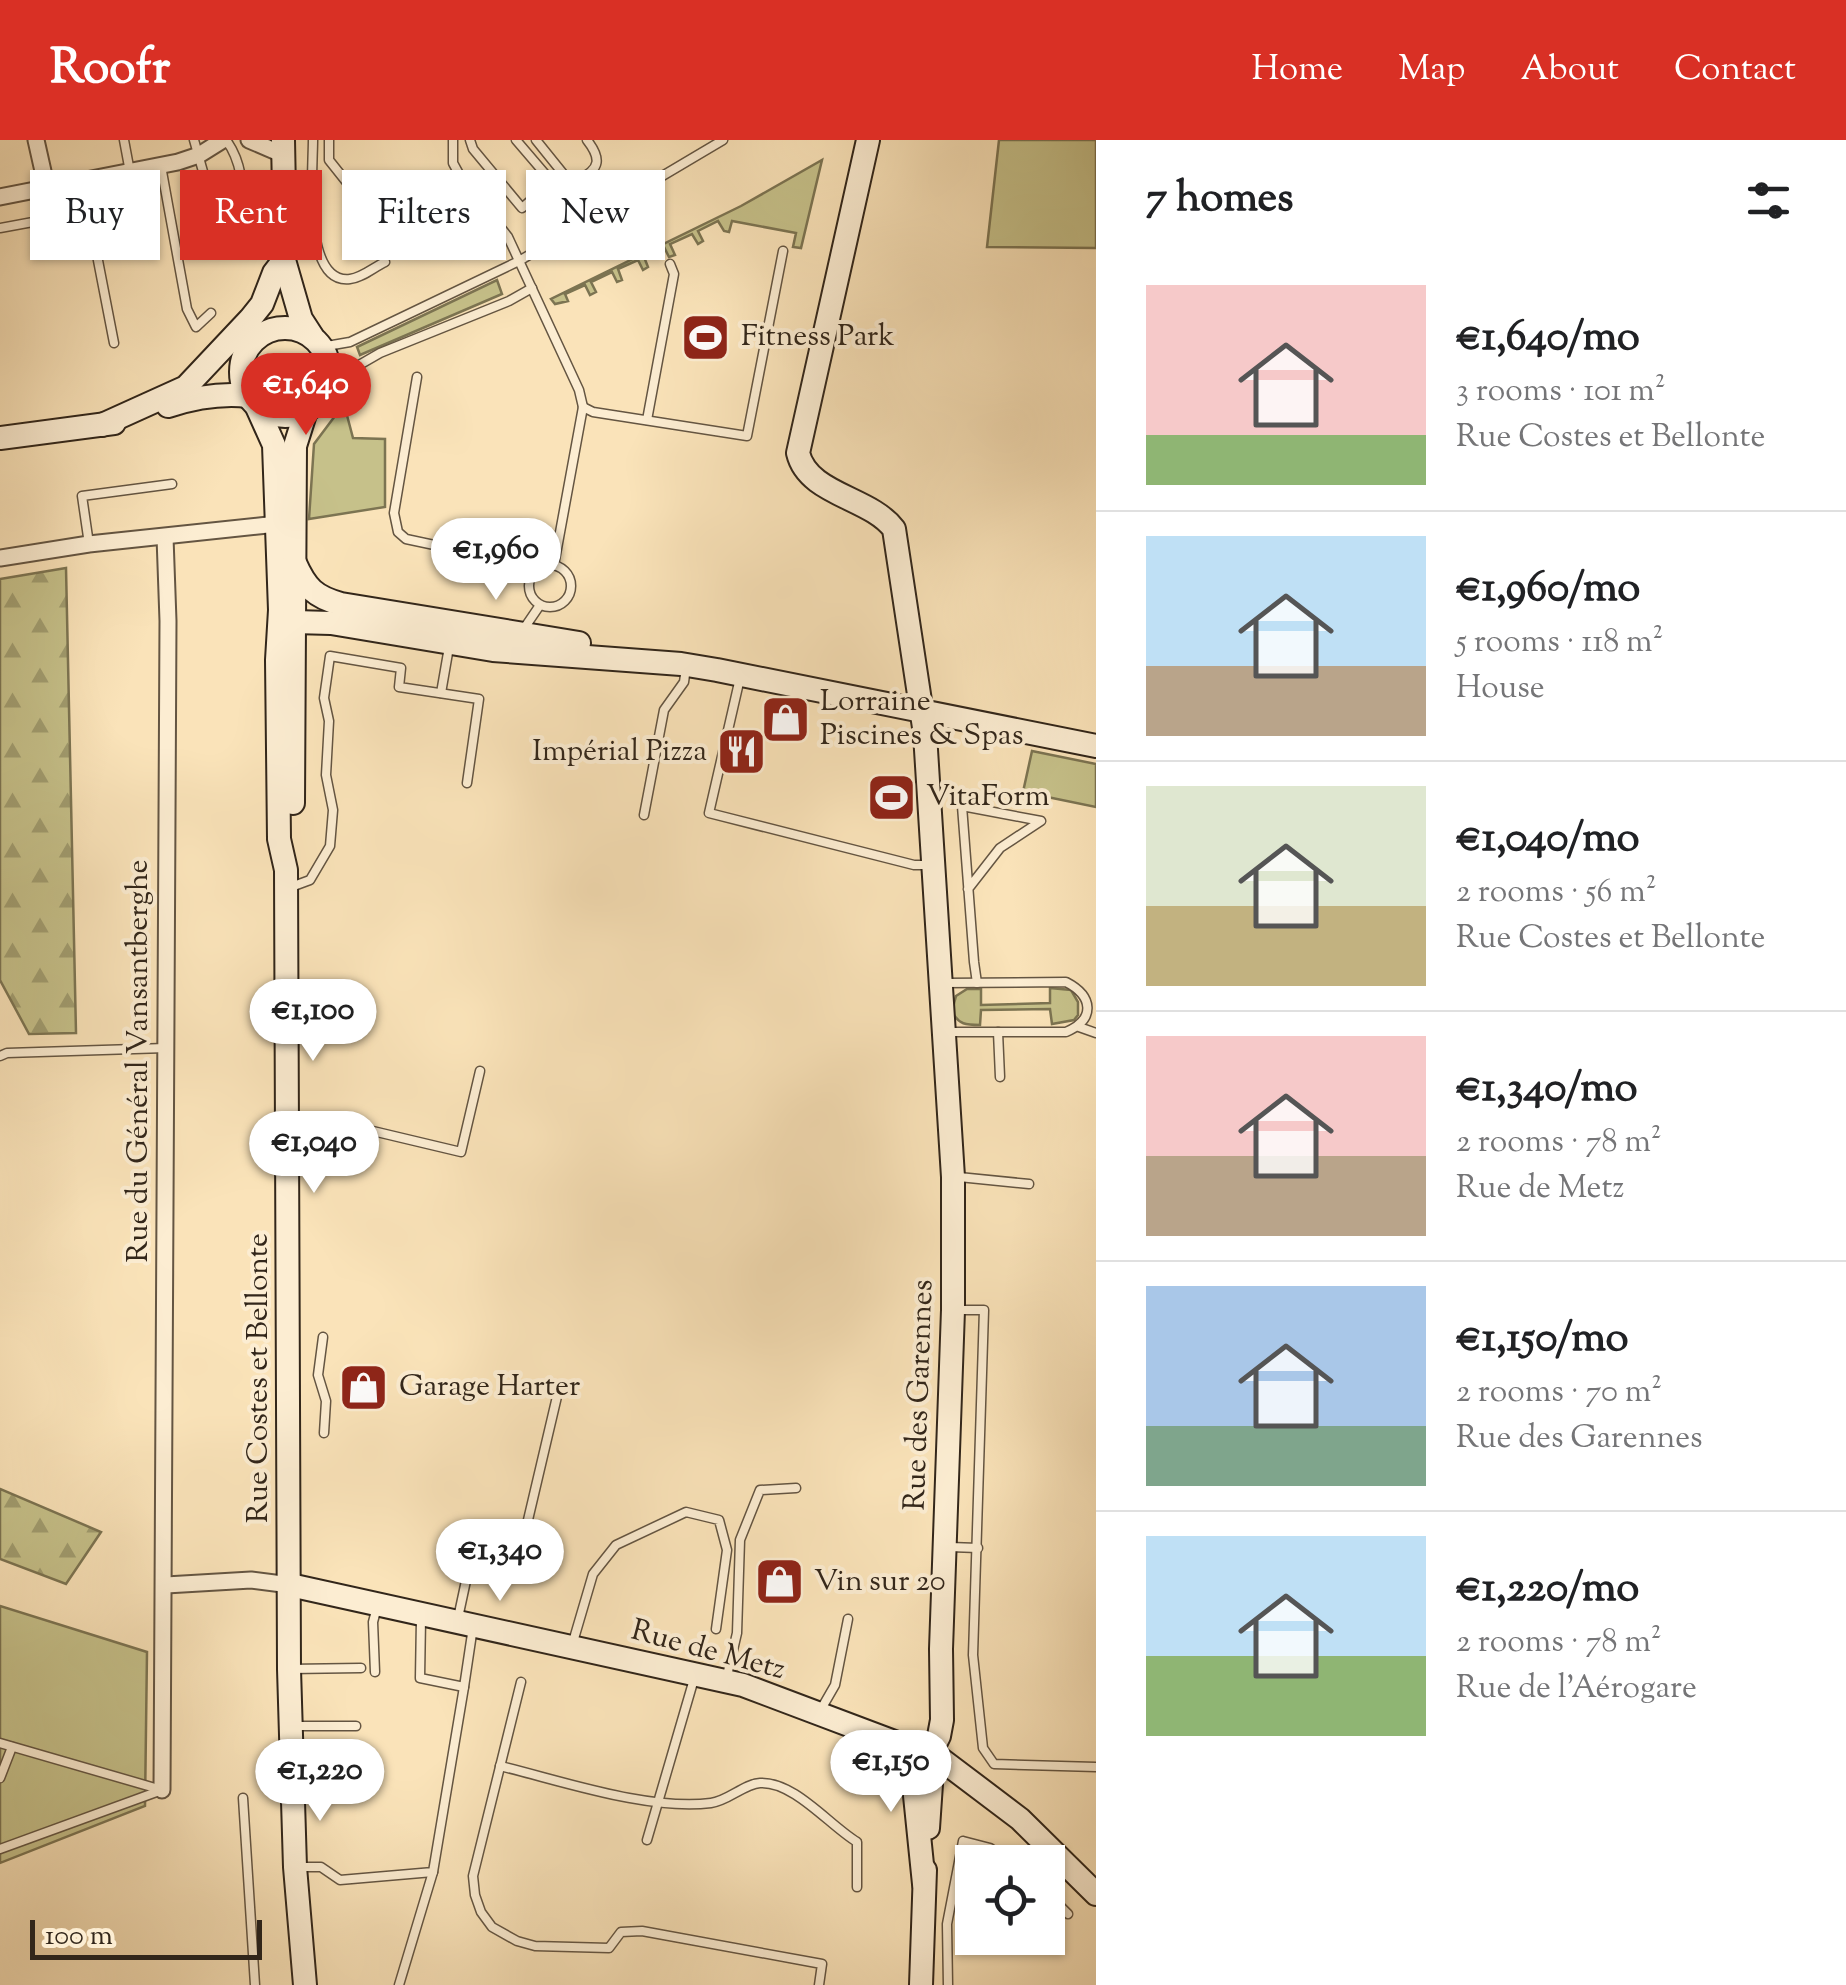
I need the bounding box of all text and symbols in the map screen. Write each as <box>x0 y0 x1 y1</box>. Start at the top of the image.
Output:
text: Roofr <box>50 36 170 105</box>
text: Home <box>1251 45 1343 96</box>
text: Map <box>1398 45 1466 96</box>
text: About <box>1521 45 1619 96</box>
text: Contact <box>1674 45 1796 96</box>
chip: Buy <box>30 170 160 260</box>
chip: Rent <box>180 170 322 260</box>
chip: Filters <box>342 170 506 260</box>
chip: New <box>526 170 665 260</box>
text: 7 homes <box>1146 170 1294 230</box>
icon: filters <box>1741 173 1796 228</box>
text: €1,640/mo <box>1456 309 1640 369</box>
sports icon: Fitness Park <box>680 311 732 363</box>
place label: Fitness Park <box>741 316 895 359</box>
icon: home <box>1226 325 1346 445</box>
pin: €1,640 <box>225 353 387 438</box>
text: €1,640 <box>263 362 349 408</box>
text: 3 rooms · 101 m² <box>1456 369 1666 415</box>
text: Rue Costes et Bellonte <box>1456 415 1765 461</box>
pin: €1,960 <box>415 518 577 603</box>
text: €1,960 <box>453 527 539 573</box>
text: €1,960/mo <box>1456 560 1640 620</box>
icon: home <box>1226 576 1346 696</box>
text: 5 rooms · 118 m² <box>1456 620 1663 666</box>
text: House <box>1456 666 1545 712</box>
place label: Lorraine Piscines & Spas <box>820 681 1023 758</box>
shop icon: Lorraine Piscines & Spas <box>759 693 811 745</box>
restaurant icon: Impérial Pizza <box>716 726 768 778</box>
place label: Impérial Pizza <box>532 731 707 774</box>
sports icon: VitaForm <box>865 771 917 823</box>
place label: VitaForm <box>926 776 1050 819</box>
text: €1,040/mo <box>1456 810 1640 870</box>
icon: home <box>1226 826 1346 946</box>
street label: Rue du Général Vansantberghe <box>118 860 161 1263</box>
text: 2 rooms · 56 m² <box>1456 870 1656 916</box>
text: Rue Costes et Bellonte <box>1456 916 1765 962</box>
pin: €1,100 <box>232 979 394 1064</box>
text: €1,100 <box>272 988 354 1034</box>
text: €1,340/mo <box>1456 1060 1638 1120</box>
icon: home <box>1226 1076 1346 1196</box>
pin: €1,040 <box>233 1111 395 1196</box>
text: €1,040 <box>271 1120 357 1166</box>
text: 2 rooms · 78 m² <box>1456 1120 1662 1166</box>
text: Rue de Metz <box>1456 1166 1624 1212</box>
street label: Rue Costes et Bellonte <box>238 1233 281 1523</box>
street label: Rue des Garennes <box>894 1279 946 1511</box>
text: €1,150/mo <box>1456 1310 1628 1370</box>
icon: home <box>1226 1326 1346 1446</box>
shop icon: Garage Harter <box>338 1361 390 1413</box>
place label: Garage Harter <box>399 1366 580 1409</box>
text: 2 rooms · 70 m² <box>1456 1370 1662 1416</box>
text: Rue des Garennes <box>1456 1416 1703 1462</box>
pin: €1,340 <box>419 1519 581 1604</box>
text: €1,340 <box>458 1528 542 1574</box>
shop icon: Vin sur 20 <box>753 1556 805 1608</box>
text: €1,220/mo <box>1456 1560 1639 1620</box>
place label: Vin sur 20 <box>814 1561 946 1604</box>
icon: home <box>1226 1576 1346 1696</box>
street label: Rue de Metz <box>626 1610 790 1692</box>
text: 2 rooms · 78 m² <box>1456 1620 1662 1666</box>
text: Rue de l'Aérogare <box>1456 1666 1697 1712</box>
pin: €1,150 <box>810 1730 972 1815</box>
pin: €1,220 <box>239 1739 401 1824</box>
text: €1,150 <box>852 1739 930 1785</box>
text: €1,220 <box>277 1748 363 1794</box>
map controls <box>955 1845 1065 1955</box>
button: locate <box>955 1845 1065 1955</box>
scale bar <box>30 1915 262 1960</box>
text: 100 m <box>45 1917 113 1957</box>

